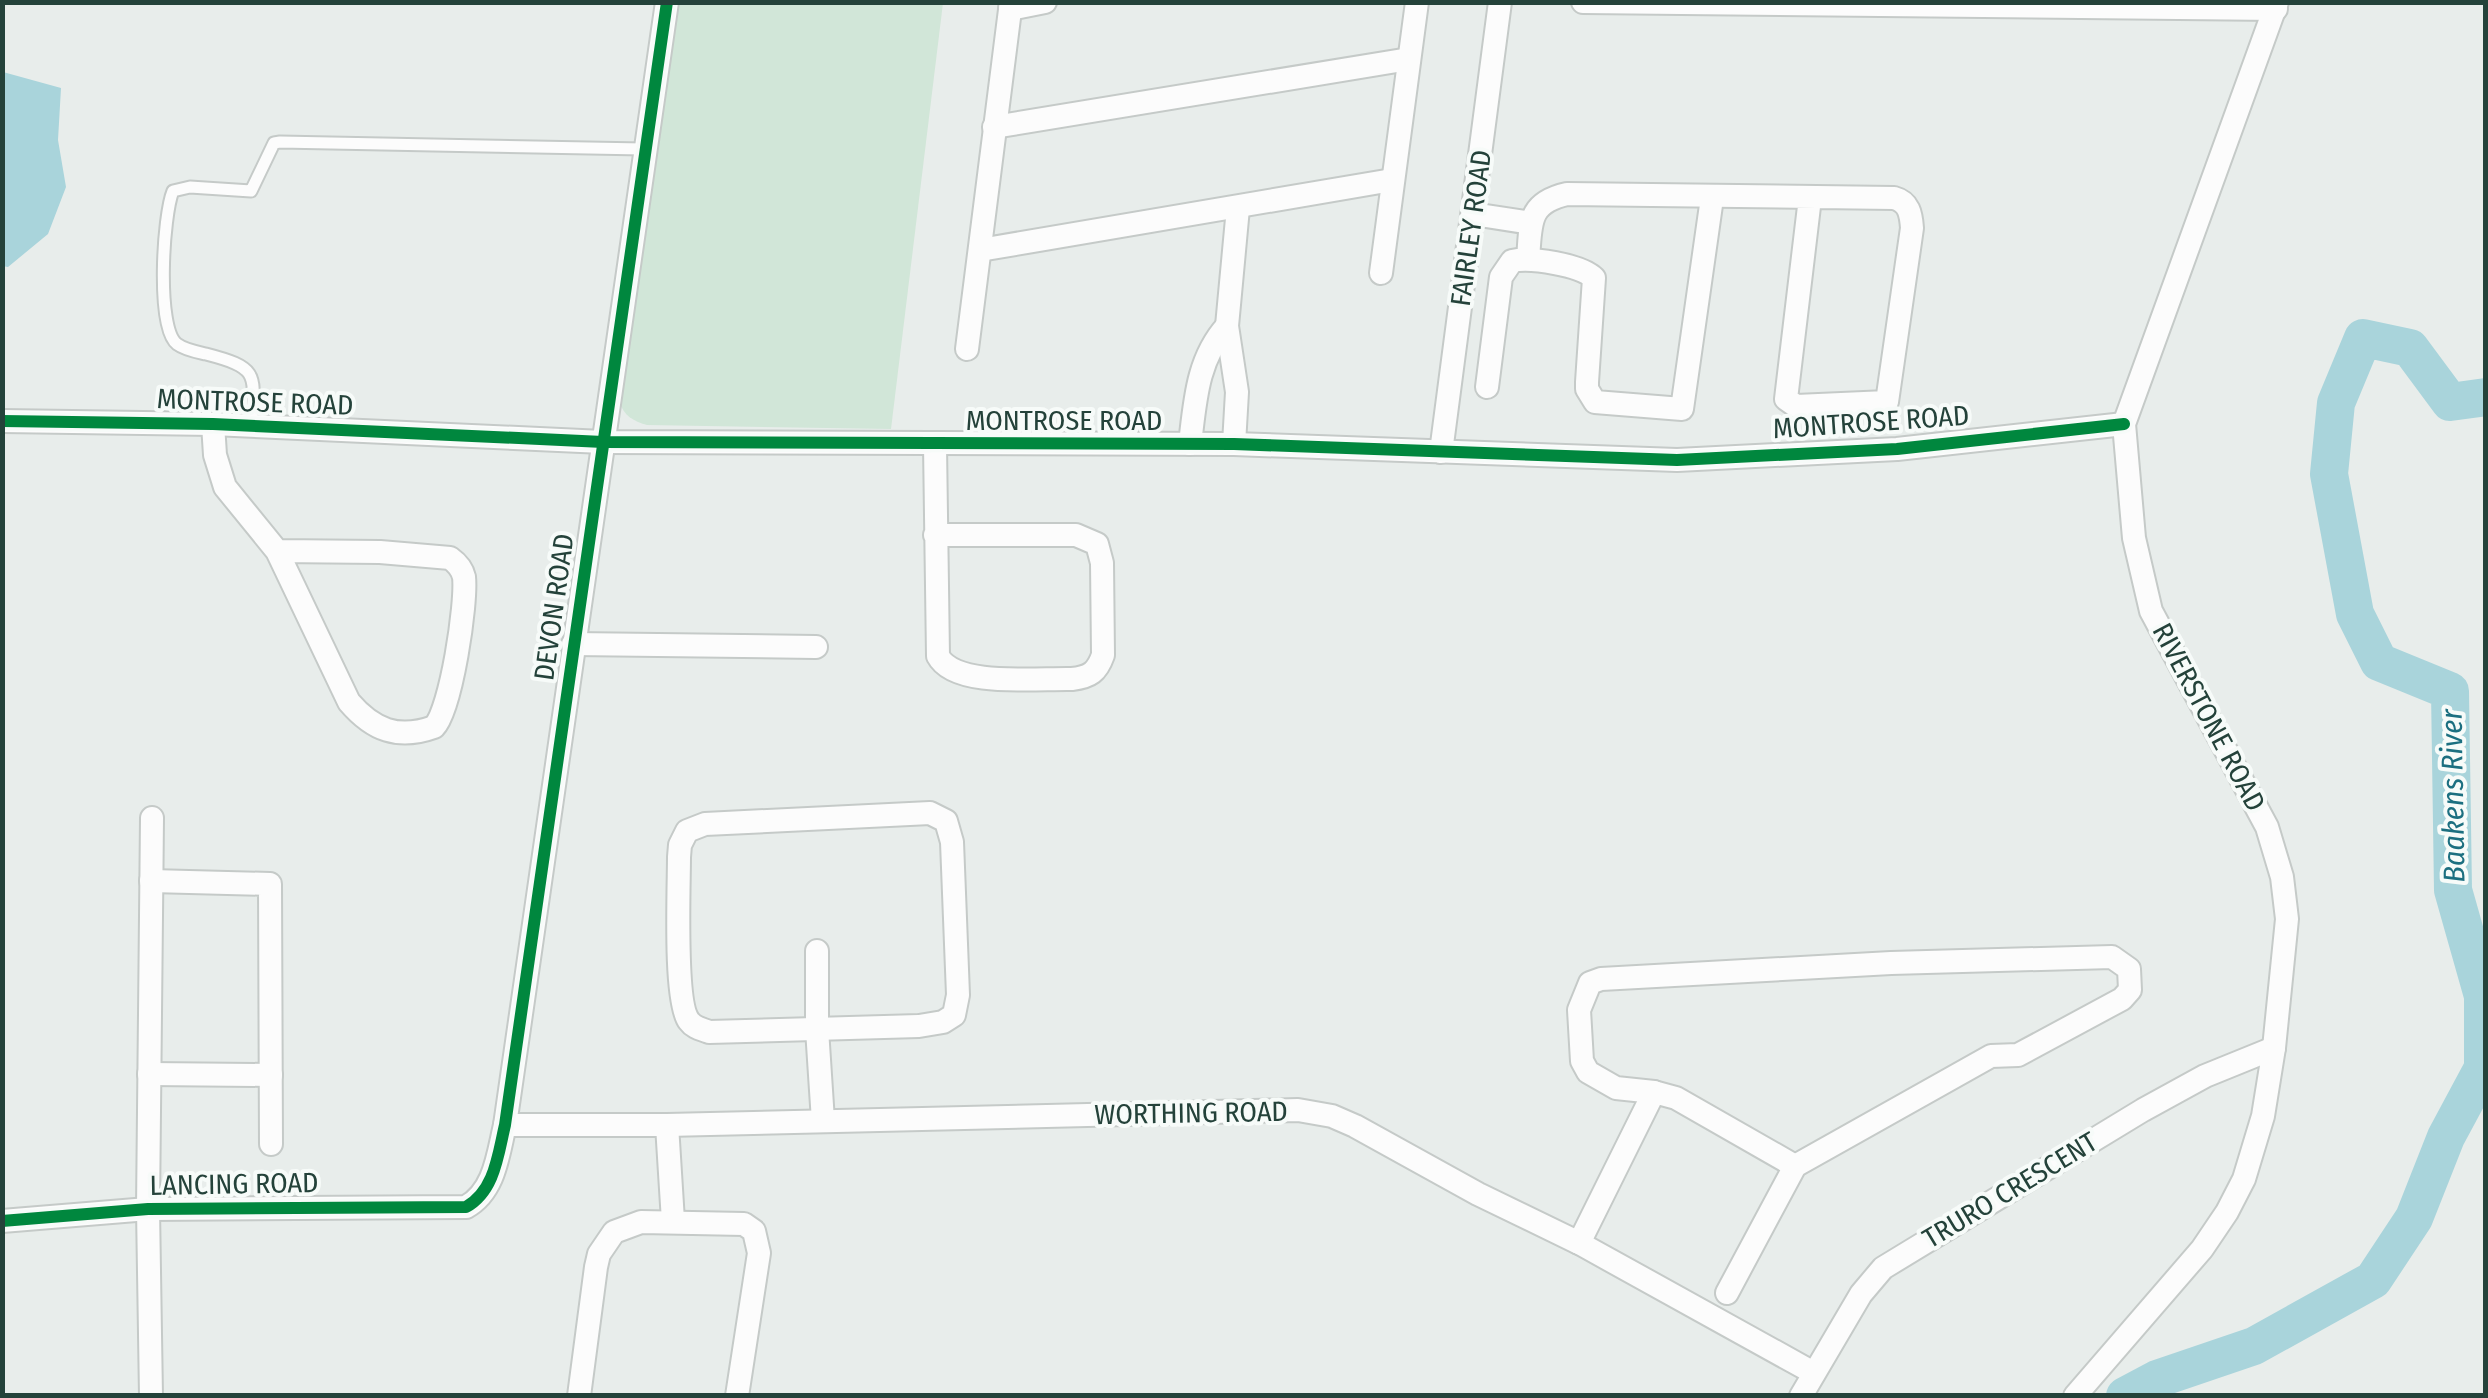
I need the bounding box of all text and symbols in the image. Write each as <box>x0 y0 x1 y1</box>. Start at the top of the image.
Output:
street label: FAIRLEY ROAD <box>1444 148 1498 308</box>
street label: MONTROSE ROAD <box>156 382 354 422</box>
street label: MONTROSE ROAD <box>1772 399 1970 445</box>
street label: MONTROSE ROAD <box>966 404 1162 437</box>
street label: DEVON ROAD <box>527 531 581 683</box>
street label: RIVERSTONE ROAD <box>2146 617 2272 817</box>
water label: Baakens River <box>2433 707 2473 883</box>
street label: WORTHING ROAD <box>1094 1095 1288 1131</box>
street label: TRURO CRESCENT <box>1917 1125 2103 1255</box>
street label: LANCING ROAD <box>149 1166 319 1202</box>

